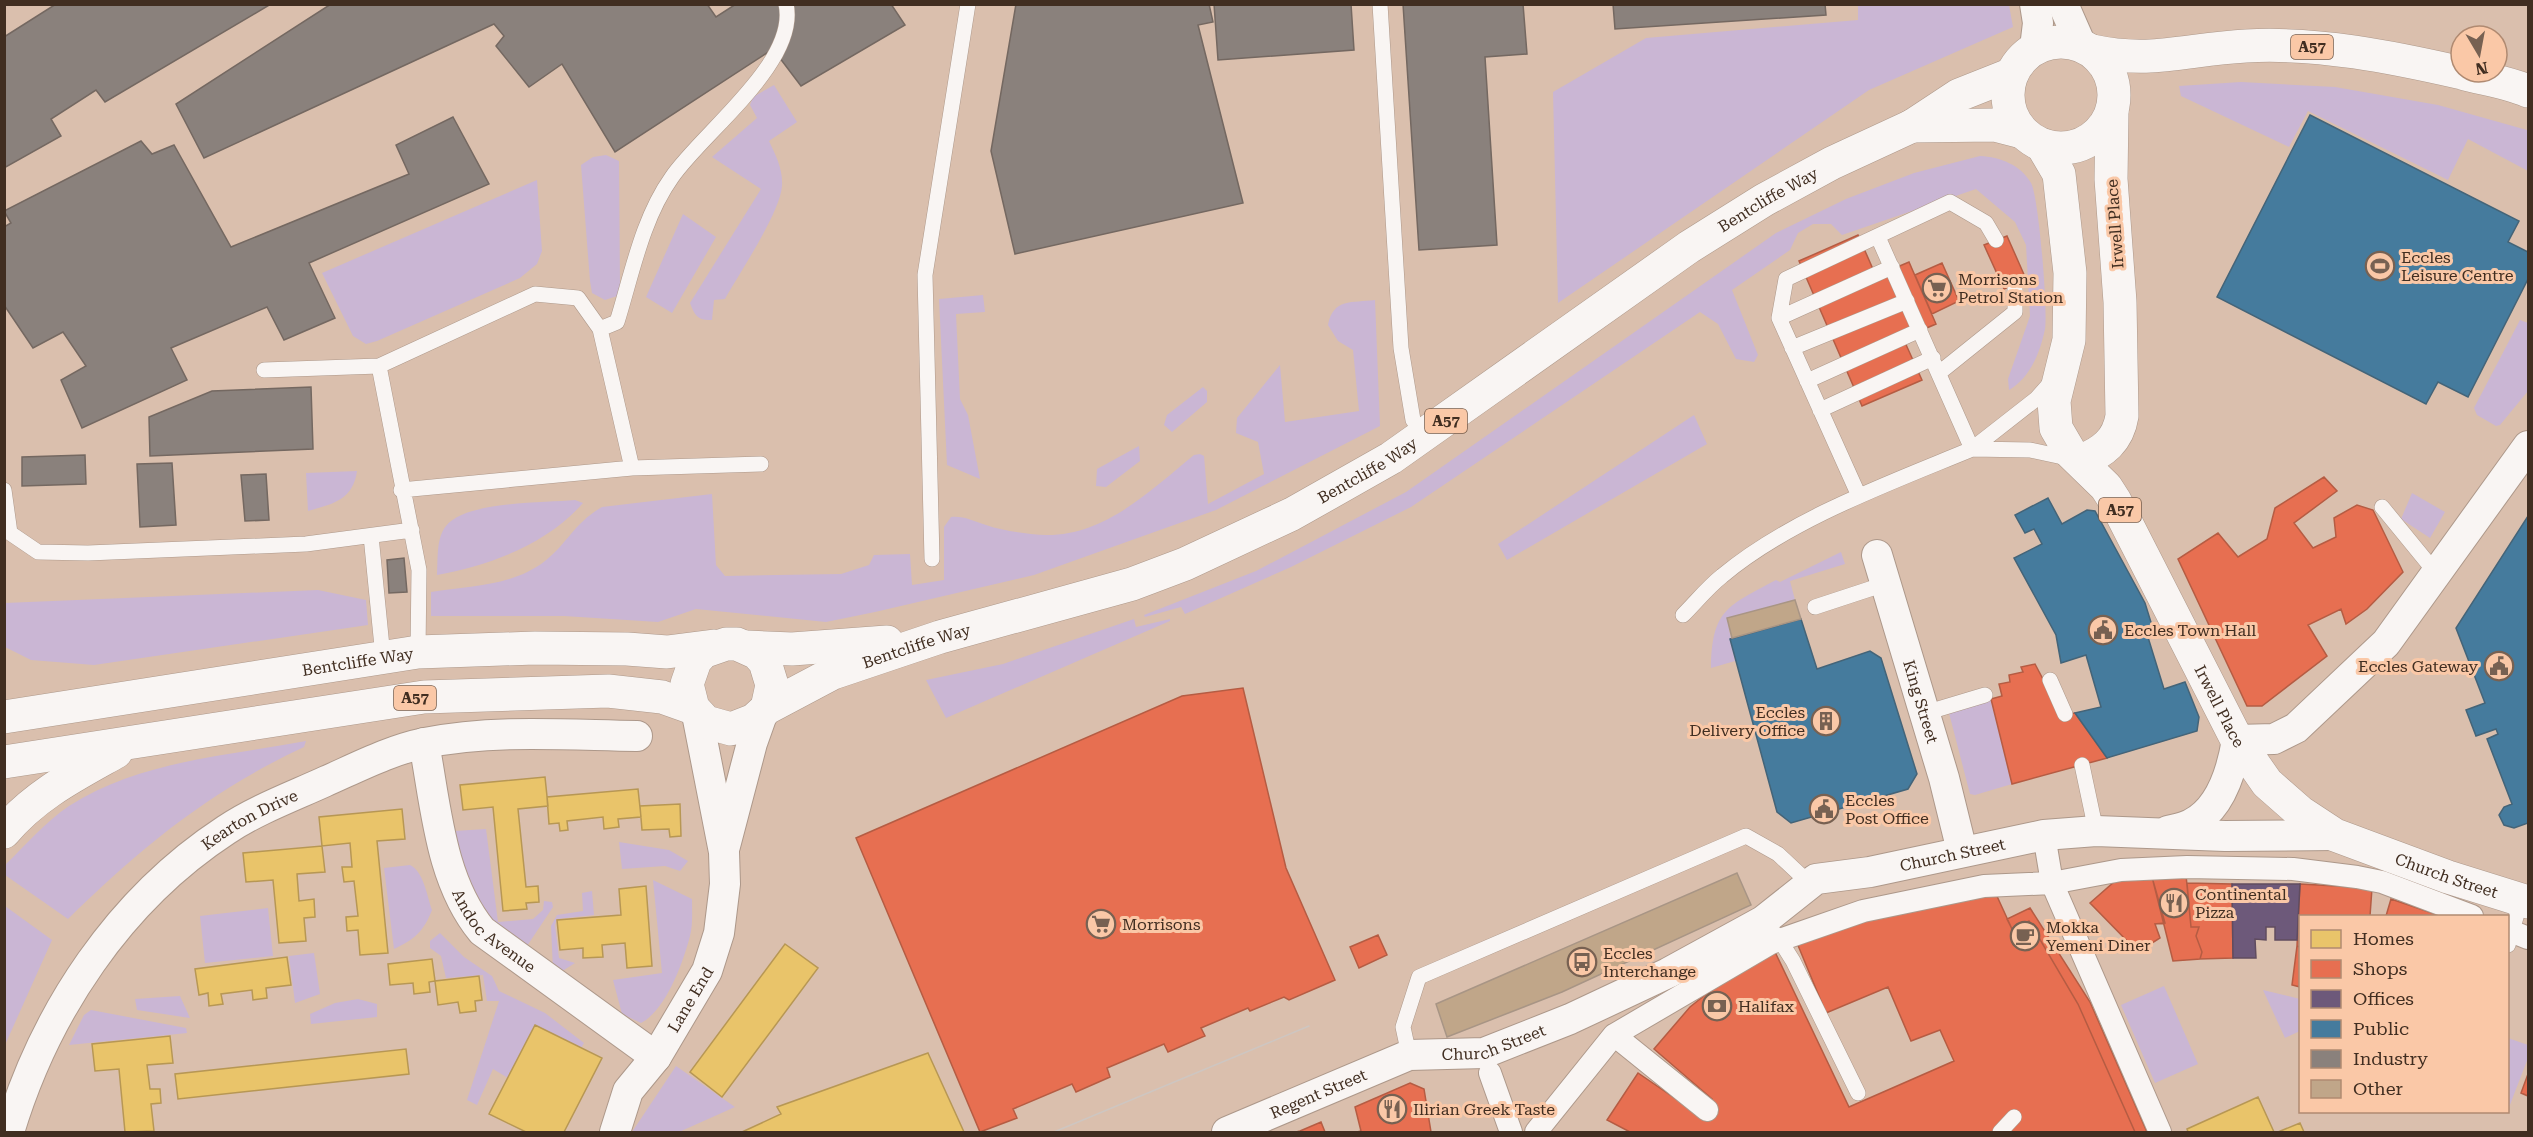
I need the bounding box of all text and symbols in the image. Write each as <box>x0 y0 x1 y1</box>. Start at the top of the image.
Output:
north arrow <box>2449 24 2509 84</box>
road number: A57 <box>2291 35 2333 59</box>
text: N <box>2474 58 2489 79</box>
street label: Bentcliffe Way <box>1714 163 1822 236</box>
street label: Irwell Place <box>2102 178 2128 269</box>
place label: Eccles Leisure Centre <box>2401 248 2514 285</box>
sports icon: Eccles Leisure Centre <box>2364 250 2396 282</box>
place label: Morrisons Petrol Station <box>1958 270 2063 307</box>
supermarket icon: Morrisons Petrol Station <box>1921 272 1953 304</box>
road number: A57 <box>1425 409 1467 433</box>
street label: Bentcliffe Way <box>1314 433 1421 507</box>
road number: A57 <box>2099 498 2141 522</box>
public building icon: Eccles Town Hall <box>2087 614 2119 646</box>
street label: Bentcliffe Way <box>860 619 973 672</box>
place label: Eccles Town Hall <box>2124 621 2256 640</box>
street label: Bentcliffe Way <box>301 643 415 680</box>
public building icon: Eccles Gateway <box>2483 650 2515 682</box>
place label: Eccles Gateway <box>2358 657 2479 676</box>
street label: King Street <box>1900 658 1943 746</box>
street label: Irwell Place <box>2191 662 2249 751</box>
road number: A57 <box>394 686 436 710</box>
place label: Eccles Delivery Office <box>1689 703 1805 740</box>
building icon: Eccles Delivery Office <box>1810 705 1842 737</box>
street label: Kearton Drive <box>197 785 301 854</box>
place label: Eccles Post Office <box>1845 791 1929 828</box>
public building icon: Eccles Post Office <box>1808 793 1840 825</box>
street label: Church Street <box>1898 834 2007 875</box>
street label: Church Street <box>2393 849 2500 902</box>
place label: Continental Pizza <box>2195 885 2287 922</box>
street label: Andoc Avenue <box>449 886 540 976</box>
restaurant icon: Continental Pizza <box>2158 887 2190 919</box>
supermarket icon: Morrisons <box>1085 908 1117 940</box>
place label: Morrisons <box>1122 915 1201 934</box>
legend <box>2299 915 2509 1113</box>
place label: Mokka Yemeni Diner <box>2046 918 2151 955</box>
cafe icon: Mokka Yemeni Diner <box>2009 920 2041 952</box>
text: Homes <box>2353 928 2414 949</box>
place label: Eccles Interchange <box>1603 944 1696 981</box>
bus stop icon: Eccles Interchange <box>1566 946 1598 978</box>
text: Shops <box>2353 958 2407 979</box>
street label: Lane End <box>663 963 717 1036</box>
text: Offices <box>2353 988 2414 1009</box>
bank icon: Halifax <box>1701 990 1733 1022</box>
place label: Halifax <box>1738 997 1795 1016</box>
text: Public <box>2353 1018 2409 1039</box>
street label: Church Street <box>1441 1020 1548 1064</box>
text: Industry <box>2353 1048 2428 1069</box>
street label: Regent Street <box>1267 1065 1370 1122</box>
text: Other <box>2353 1078 2403 1099</box>
restaurant icon: Ilirian Greek Taste <box>1376 1093 1408 1125</box>
place label: Ilirian Greek Taste <box>1413 1100 1555 1119</box>

